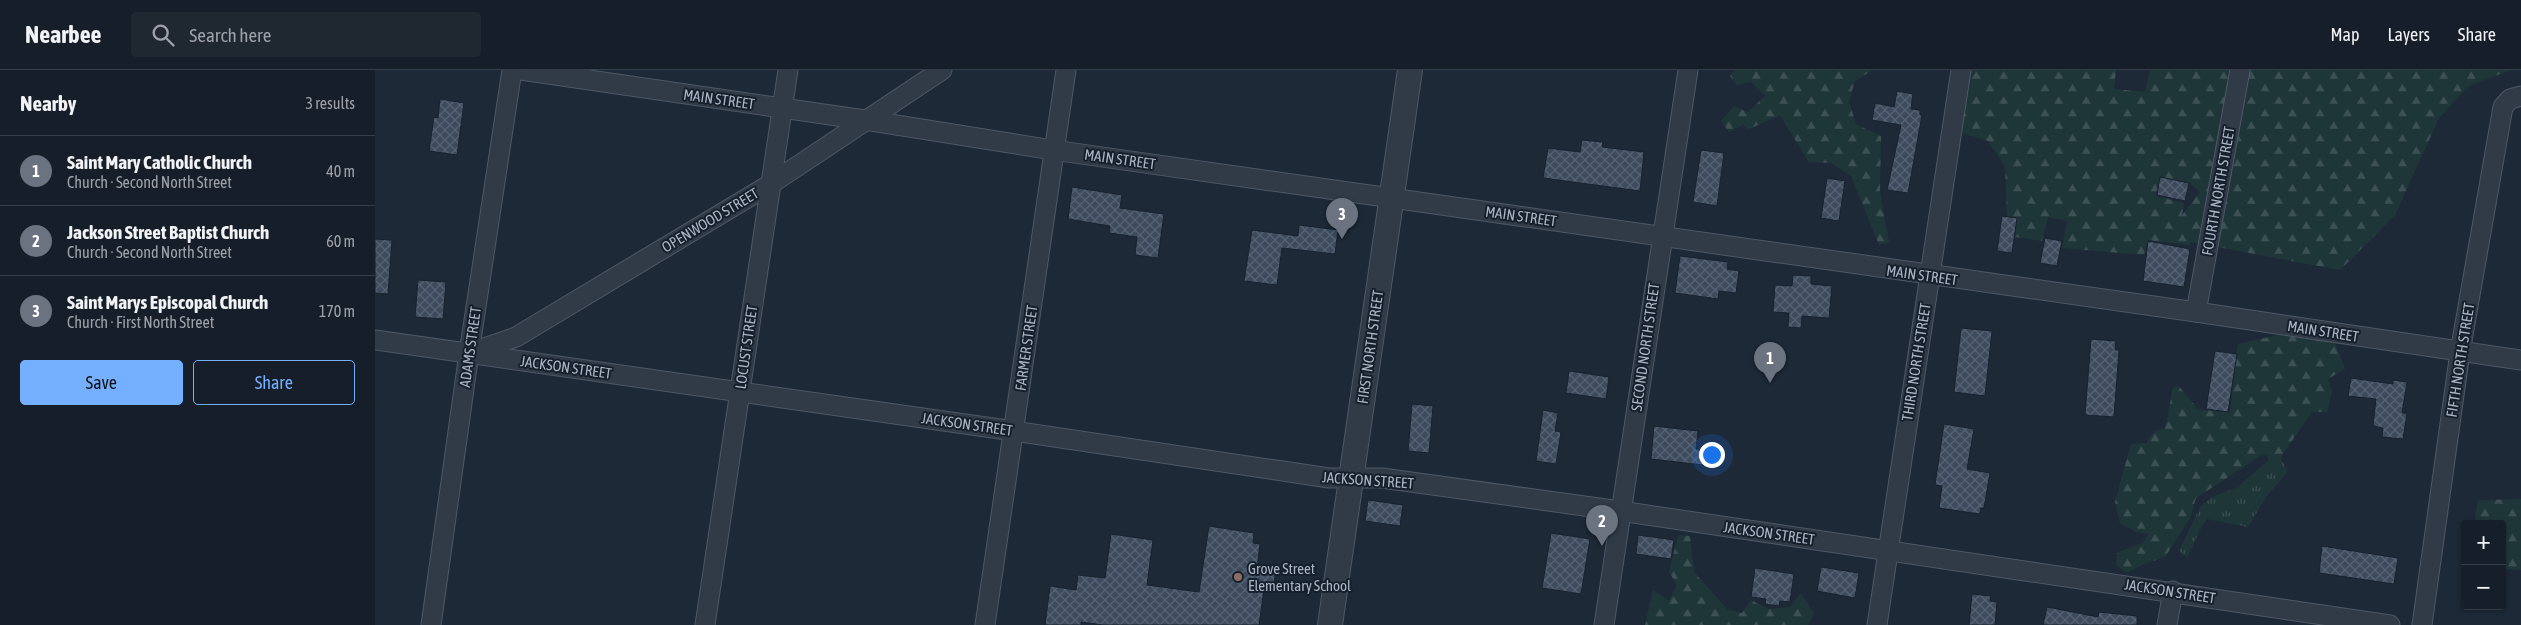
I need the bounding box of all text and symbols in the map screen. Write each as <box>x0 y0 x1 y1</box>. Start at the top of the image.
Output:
search box <box>131 12 481 57</box>
text: Nearbee <box>25 21 101 48</box>
icon: search <box>149 21 177 49</box>
text: Search here <box>189 24 271 46</box>
text: Map <box>2330 24 2359 45</box>
text: Layers <box>2387 24 2430 45</box>
text: Share <box>2458 24 2496 45</box>
street label: MAIN STREET <box>682 86 756 112</box>
text: Nearby <box>20 91 76 115</box>
text: 3 results <box>305 94 355 112</box>
street label: FOURTH NORTH STREET <box>2198 125 2238 257</box>
street label: MAIN STREET <box>1083 146 1157 172</box>
text: Saint Mary Catholic Church <box>67 151 252 173</box>
text: 1 <box>32 162 40 180</box>
text: 40 m <box>326 162 355 180</box>
text: Church · Second North Street <box>67 173 232 191</box>
street label: OPENWOOD STREET <box>659 184 762 256</box>
pin: 3 <box>1326 198 1358 239</box>
street label: MAIN STREET <box>1484 203 1558 229</box>
text: Jackson Street Baptist Church <box>67 221 269 243</box>
text: 2 <box>32 232 40 250</box>
text: 60 m <box>326 232 355 250</box>
text: Church · Second North Street <box>67 243 232 261</box>
street label: MAIN STREET <box>1885 262 1959 288</box>
street label: SECOND NORTH STREET <box>1628 281 1662 412</box>
street label: FIRST NORTH STREET <box>1354 289 1386 405</box>
text: Saint Marys Episcopal Church <box>67 291 268 313</box>
street label: THIRD NORTH STREET <box>1898 301 1934 422</box>
street label: FIFTH NORTH STREET <box>2443 301 2477 418</box>
text: 3 <box>32 302 40 320</box>
text: 170 m <box>319 302 355 320</box>
street label: LOCUST STREET <box>732 304 760 390</box>
street label: FARMER STREET <box>1012 304 1040 392</box>
street label: ADAMS STREET <box>456 305 484 388</box>
text: Church · First North Street <box>67 313 214 331</box>
street label: MAIN STREET <box>2286 317 2360 345</box>
pin: 1 <box>1754 342 1786 383</box>
street label: JACKSON STREET <box>519 352 613 382</box>
button: Save <box>20 360 183 405</box>
button: Share <box>193 360 355 405</box>
street label: JACKSON STREET <box>920 409 1014 439</box>
your location <box>1699 442 1725 468</box>
street label: JACKSON STREET <box>1322 468 1415 492</box>
pin: 2 <box>1586 505 1618 546</box>
street label: JACKSON STREET <box>1722 518 1816 548</box>
map controls <box>2461 520 2506 610</box>
button: + <box>2461 520 2506 565</box>
place label: Grove Street Elementary School <box>1248 560 1351 594</box>
button: − <box>2461 565 2506 610</box>
marker: Grove Street Elementary School <box>1232 571 1244 583</box>
street label: JACKSON STREET <box>2123 575 2217 607</box>

